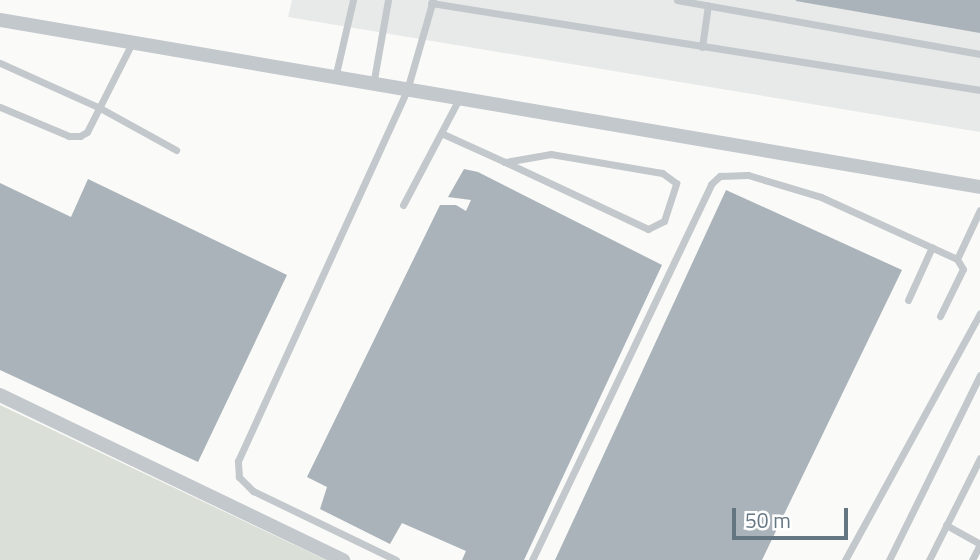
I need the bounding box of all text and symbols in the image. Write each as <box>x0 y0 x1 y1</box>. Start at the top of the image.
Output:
scale bar <box>735 494 850 538</box>
text: 50 m <box>745 504 791 536</box>

